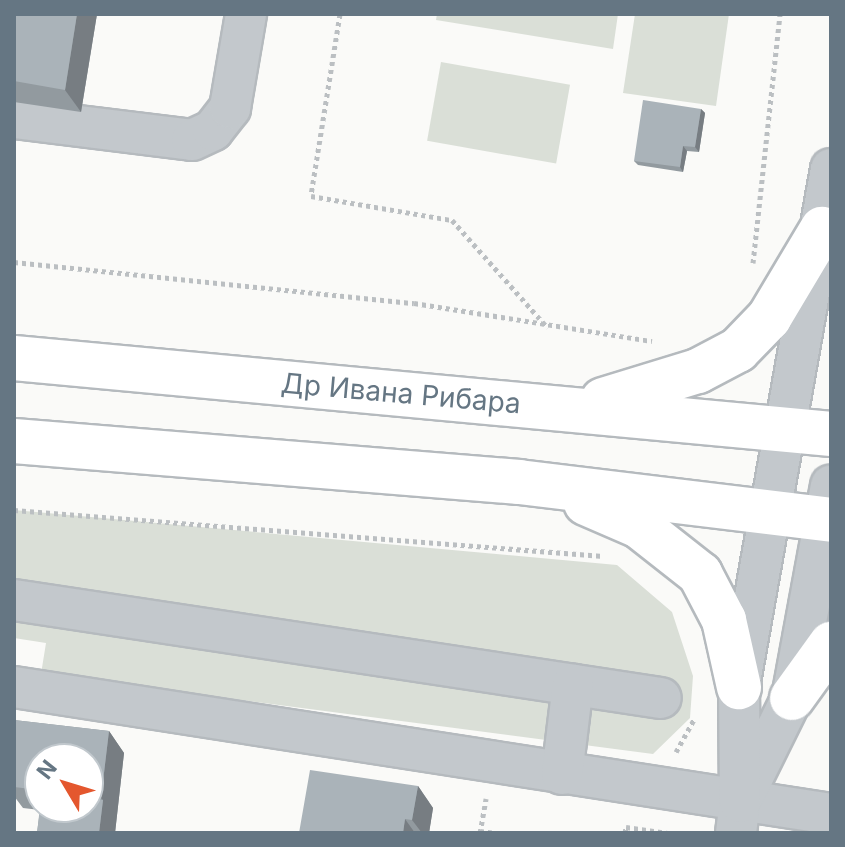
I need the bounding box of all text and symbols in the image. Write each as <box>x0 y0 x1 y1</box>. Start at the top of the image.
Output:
street label: Др Ивана Рибара <box>280 366 522 420</box>
north arrow <box>24 743 104 823</box>
text: N <box>31 755 62 784</box>

